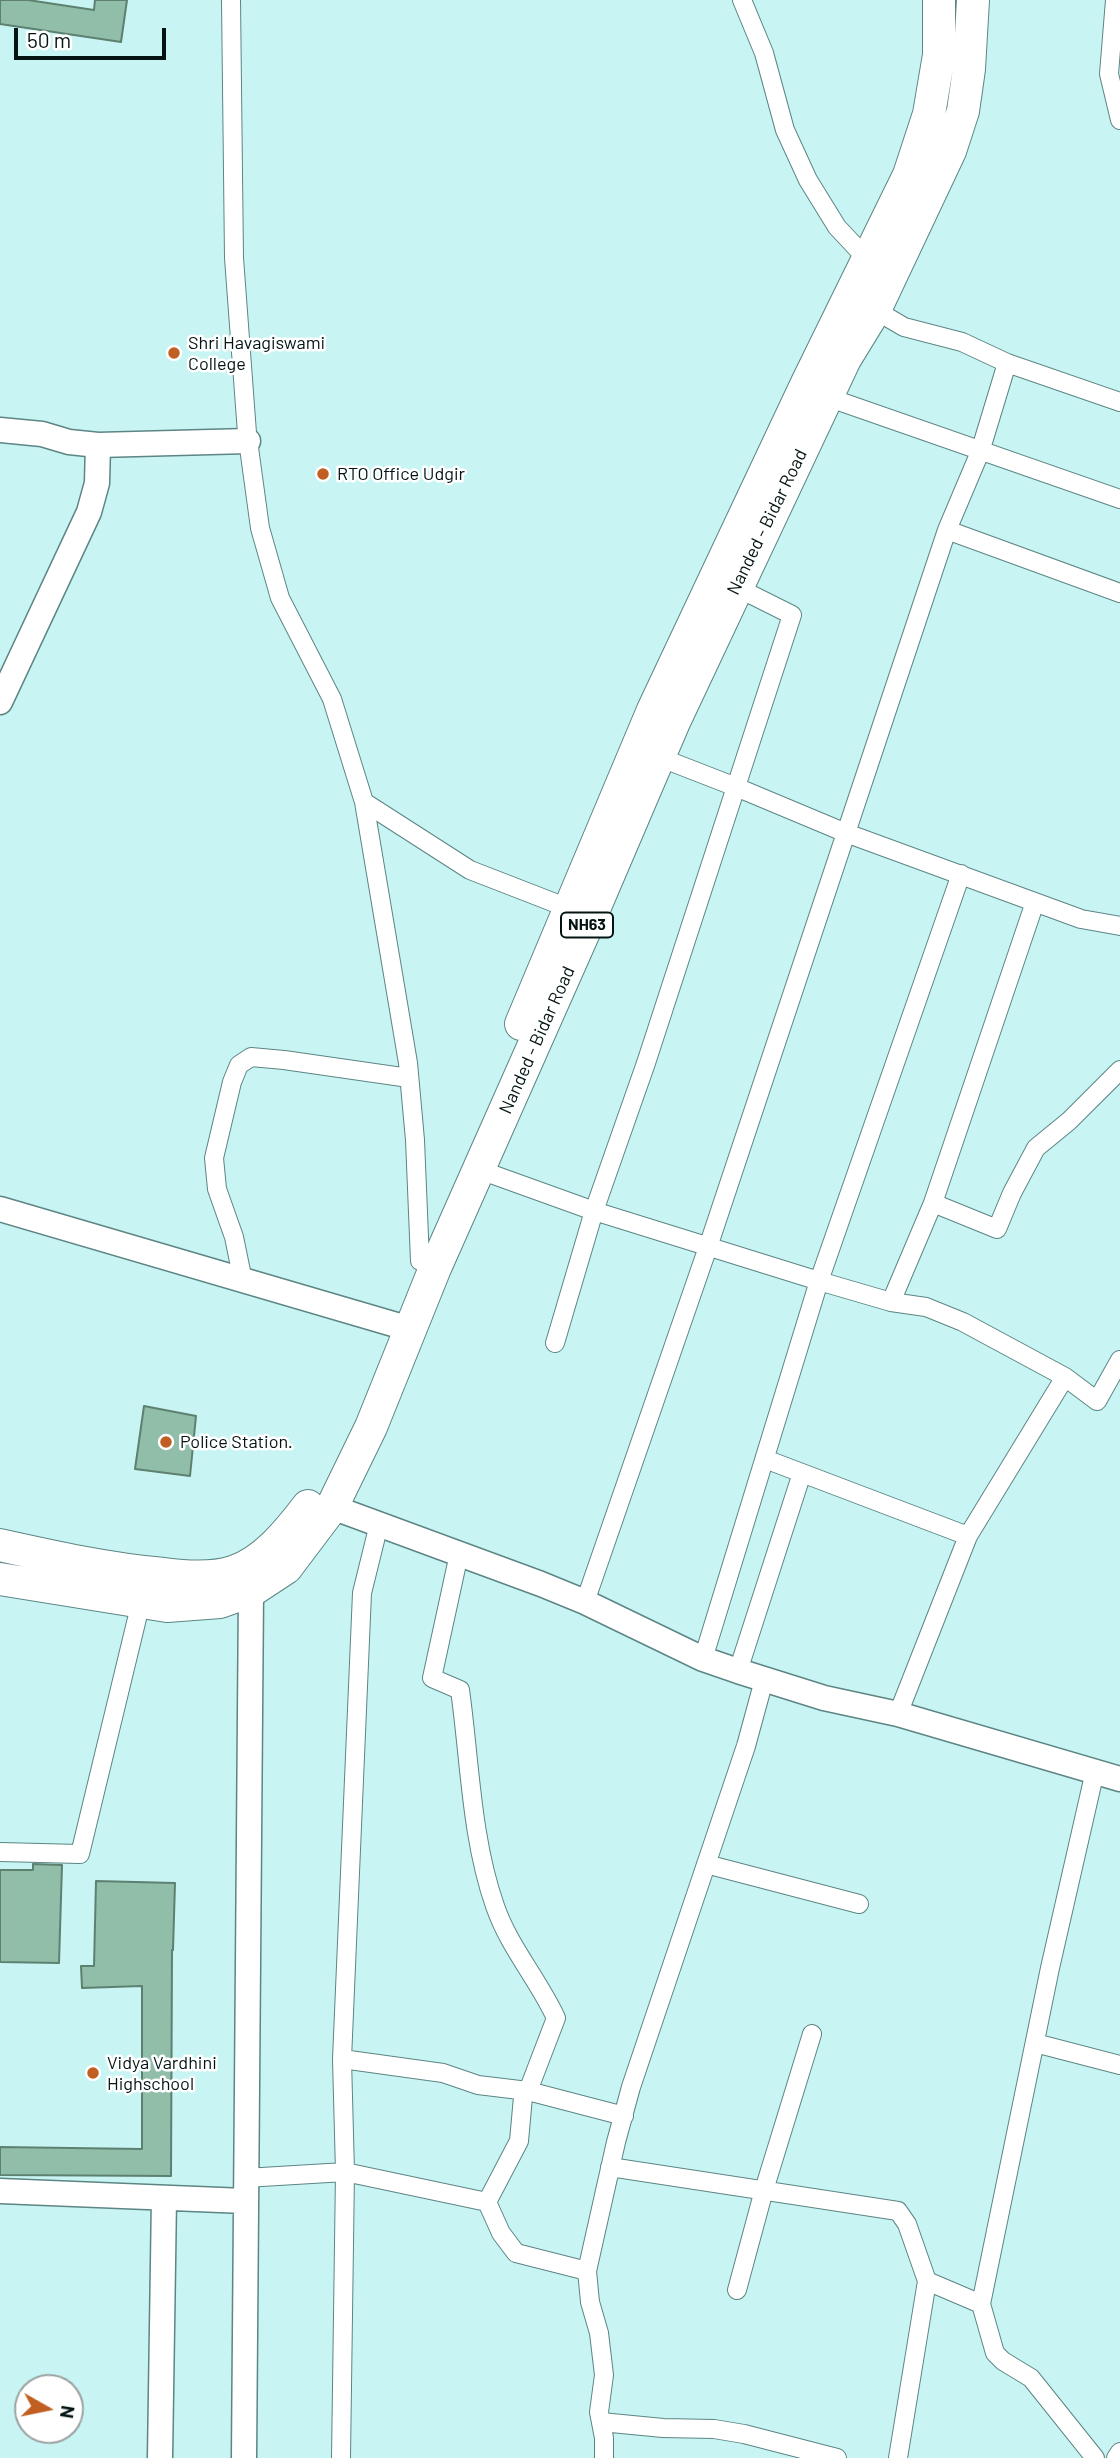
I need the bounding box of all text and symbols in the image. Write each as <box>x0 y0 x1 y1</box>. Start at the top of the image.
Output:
scale bar <box>18 14 170 58</box>
text: 50 m <box>27 27 71 52</box>
place label: Shri Havagiswami College <box>188 332 325 374</box>
marker: Shri Havagiswami College <box>166 345 182 361</box>
street label: Nanded - Bidar Road <box>722 446 812 598</box>
place label: RTO Office Udgir <box>337 463 465 485</box>
marker: RTO Office Udgir <box>315 466 331 482</box>
road number: NH63 <box>561 912 613 937</box>
street label: Nanded - Bidar Road <box>495 963 579 1117</box>
place label: Police Station. <box>180 1431 293 1453</box>
marker: Police Station. <box>158 1434 174 1450</box>
place label: Vidya Vardhini Highschool <box>107 2052 217 2094</box>
marker: Vidya Vardhini Highschool <box>85 2065 101 2081</box>
north arrow <box>14 2374 84 2444</box>
text: N <box>56 2404 81 2420</box>

